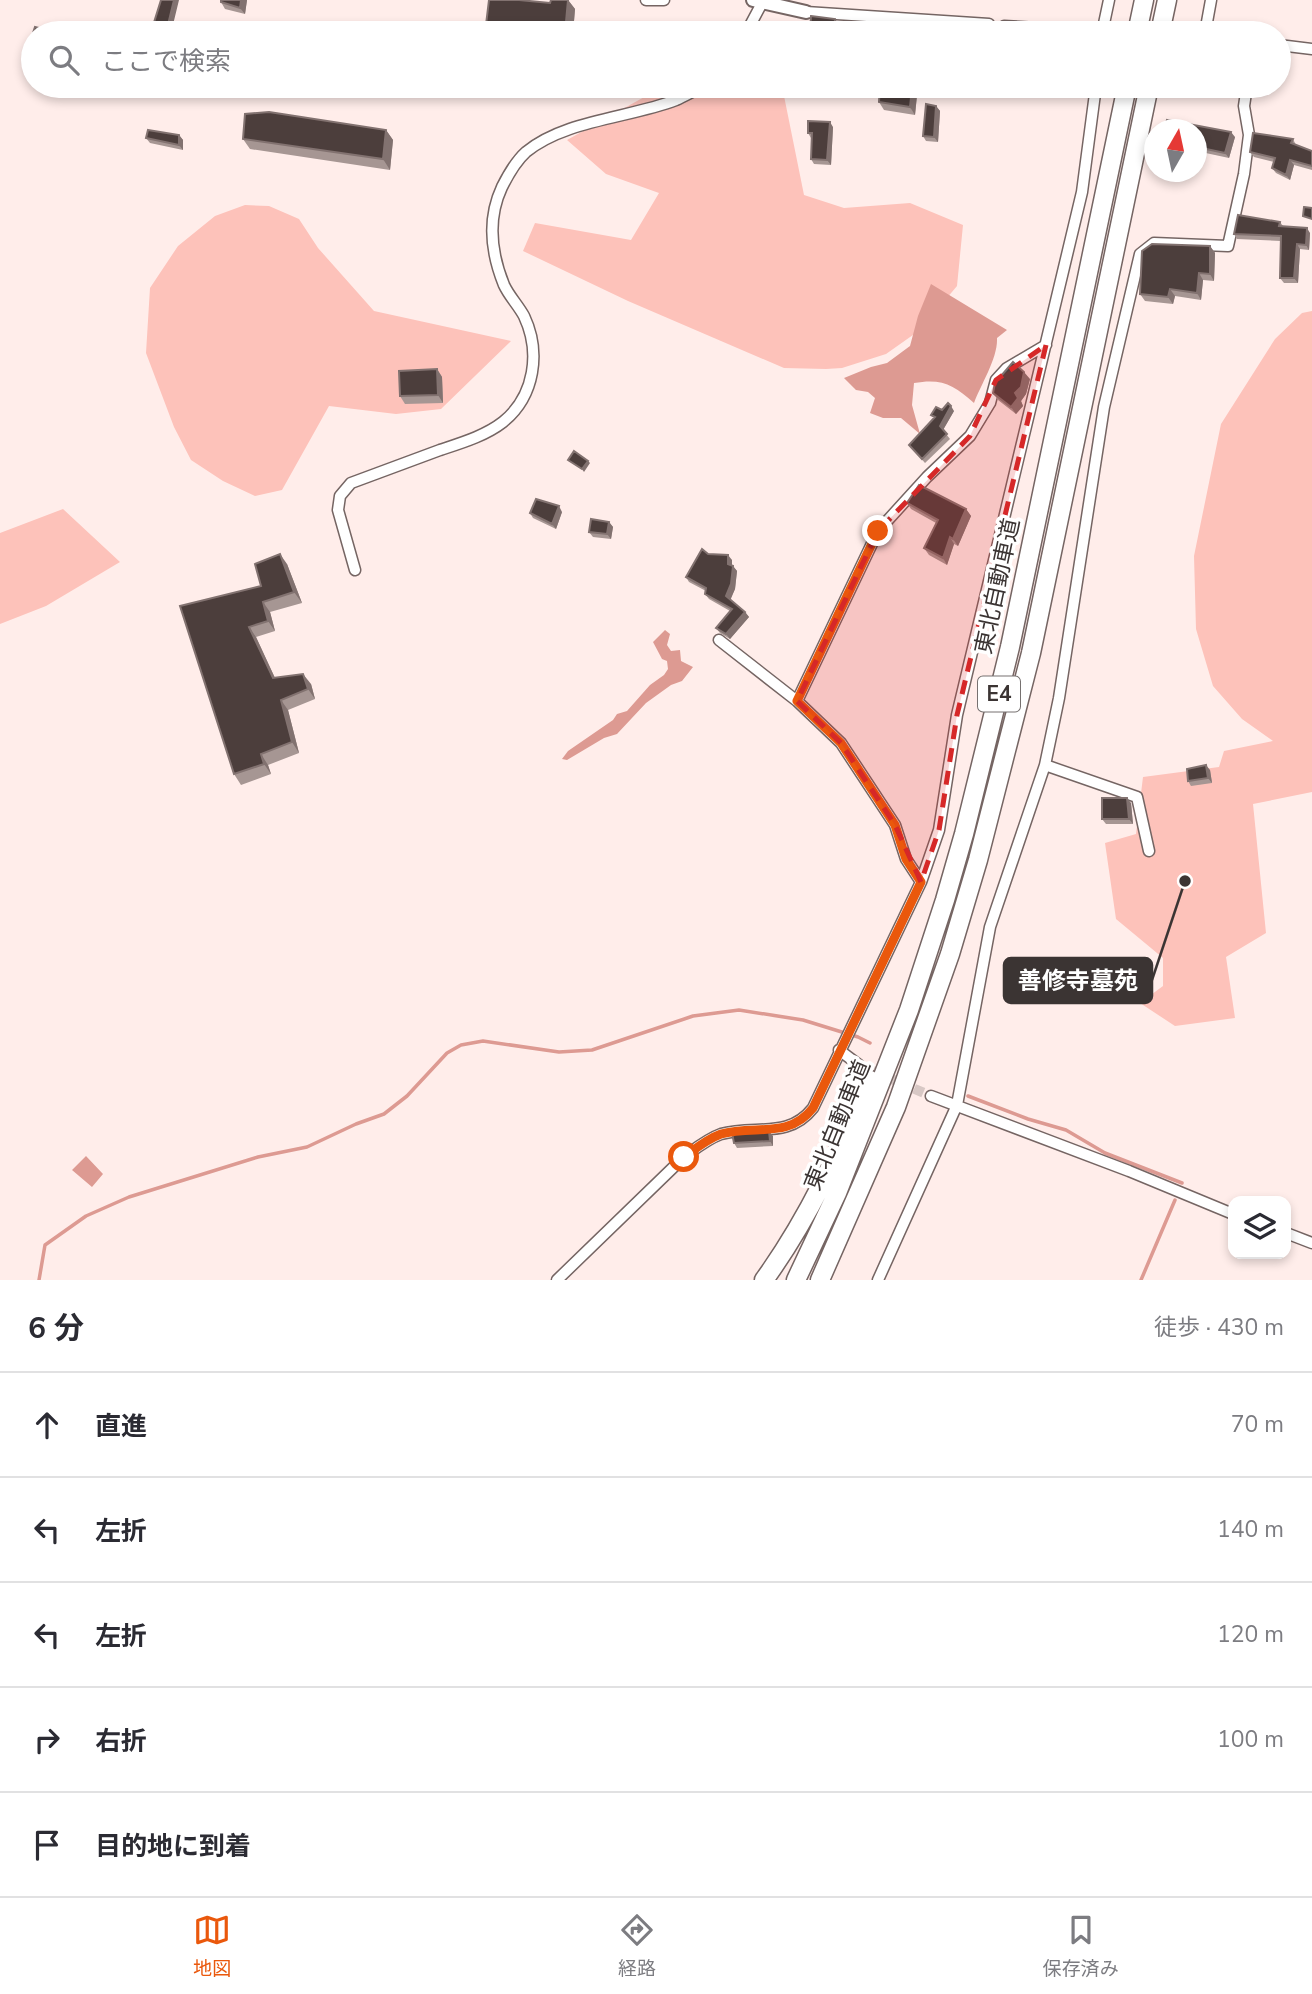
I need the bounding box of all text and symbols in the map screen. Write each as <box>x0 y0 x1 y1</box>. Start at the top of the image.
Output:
search box <box>21 21 1291 98</box>
icon: search <box>45 41 83 79</box>
text: ここで検索 <box>101 44 231 79</box>
north arrow <box>1144 119 1207 182</box>
route end <box>862 515 893 546</box>
street label: 東北自動車道 <box>968 515 1027 657</box>
road number: E4 <box>978 676 1020 712</box>
callout: 善修寺墓苑 <box>1004 958 1152 1003</box>
text: 善修寺墓苑 <box>1018 965 1138 997</box>
street label: 東北自動車道 <box>797 1055 878 1195</box>
route start <box>668 1141 699 1172</box>
map controls <box>1228 1196 1291 1259</box>
button: layers <box>1228 1196 1291 1259</box>
text: 6 分 <box>28 1308 84 1349</box>
text: 徒歩 · 430 m <box>1154 1312 1284 1343</box>
icon: ahead <box>28 1406 66 1444</box>
text: 直進 <box>95 1409 147 1444</box>
text: 70 m <box>1231 1409 1284 1440</box>
icon: left <box>28 1511 66 1549</box>
text: 左折 <box>95 1514 147 1549</box>
text: 140 m <box>1217 1514 1284 1545</box>
icon: left <box>28 1616 66 1654</box>
text: 左折 <box>95 1619 147 1654</box>
text: 120 m <box>1217 1619 1284 1650</box>
icon: right <box>28 1721 66 1759</box>
text: 右折 <box>95 1724 147 1759</box>
text: 100 m <box>1217 1724 1284 1755</box>
icon: arrive <box>28 1826 66 1864</box>
text: 目的地に到着 <box>95 1829 251 1864</box>
tab: 地図 <box>193 1911 231 1982</box>
tab: 経路 <box>618 1911 656 1982</box>
tab: 保存済み <box>1043 1911 1119 1982</box>

